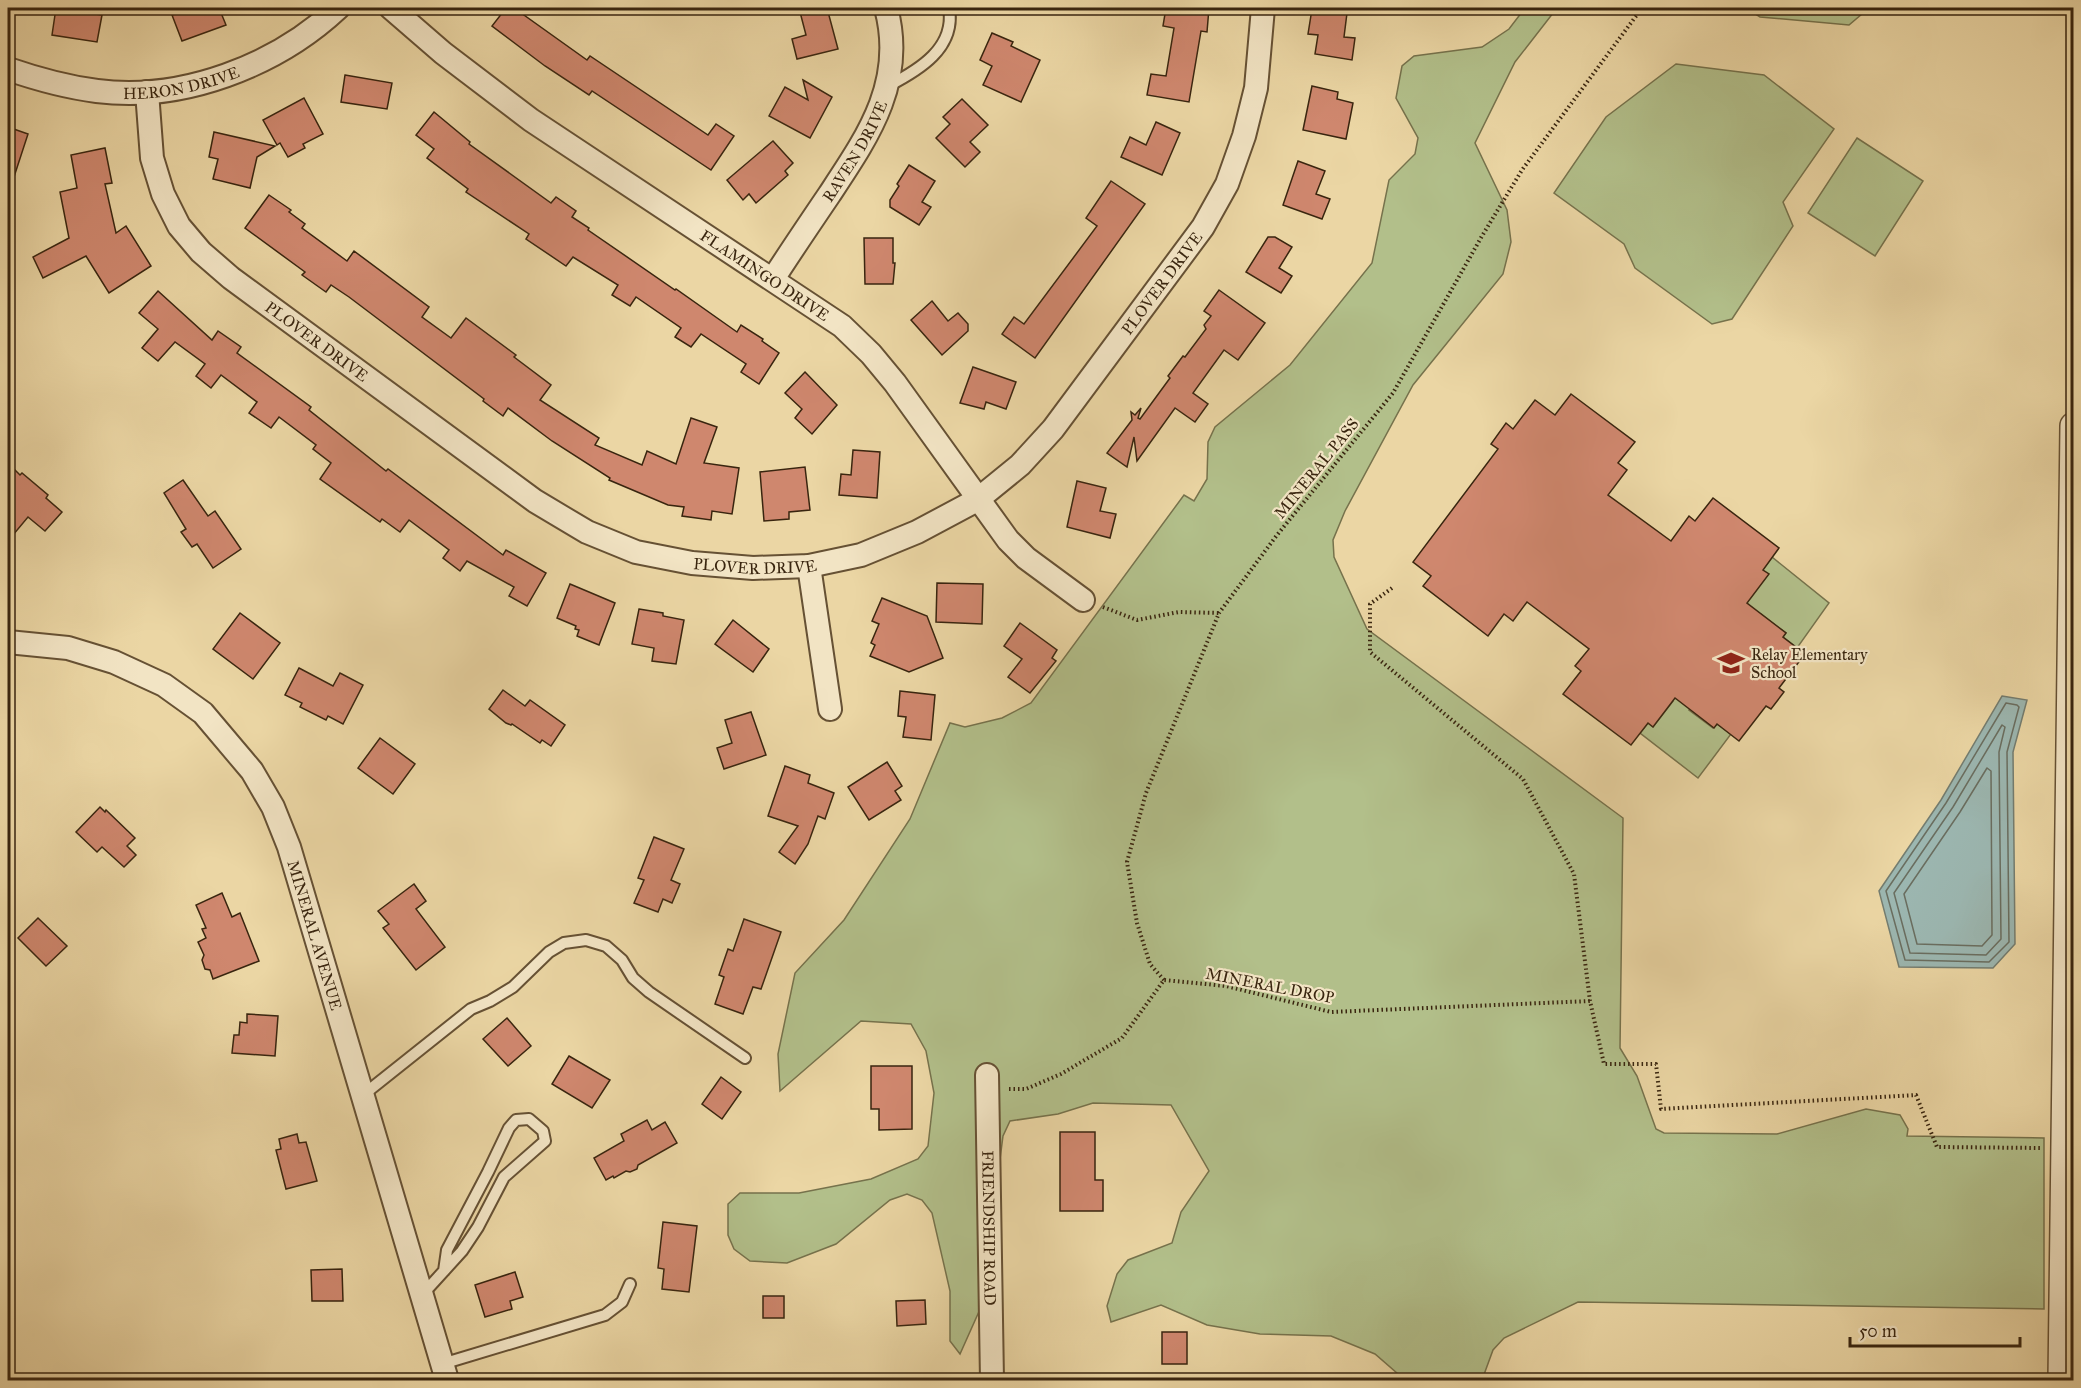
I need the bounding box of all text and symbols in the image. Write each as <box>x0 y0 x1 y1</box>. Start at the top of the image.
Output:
street label: HERON DRIVE <box>123 62 242 103</box>
street label: RAVEN DRIVE <box>818 98 891 205</box>
street label: FLAMINGO DRIVE <box>697 226 833 325</box>
street label: PLOVER DRIVE <box>1117 228 1206 338</box>
street label: PLOVER DRIVE <box>261 297 372 386</box>
street label: MINERAL PASS <box>1270 414 1363 522</box>
street label: PLOVER DRIVE <box>693 554 818 578</box>
place label: Relay Elementary School <box>1751 645 1868 682</box>
school or university icon: Relay Elementary School <box>1716 648 1746 678</box>
street label: MINERAL AVENUE <box>283 858 346 1013</box>
street label: MINERAL DROP <box>1204 964 1336 1007</box>
street label: FRIENDSHIP ROAD <box>978 1150 1000 1306</box>
scale bar <box>1850 1310 2020 1348</box>
text: 50 m <box>1859 1320 1897 1342</box>

